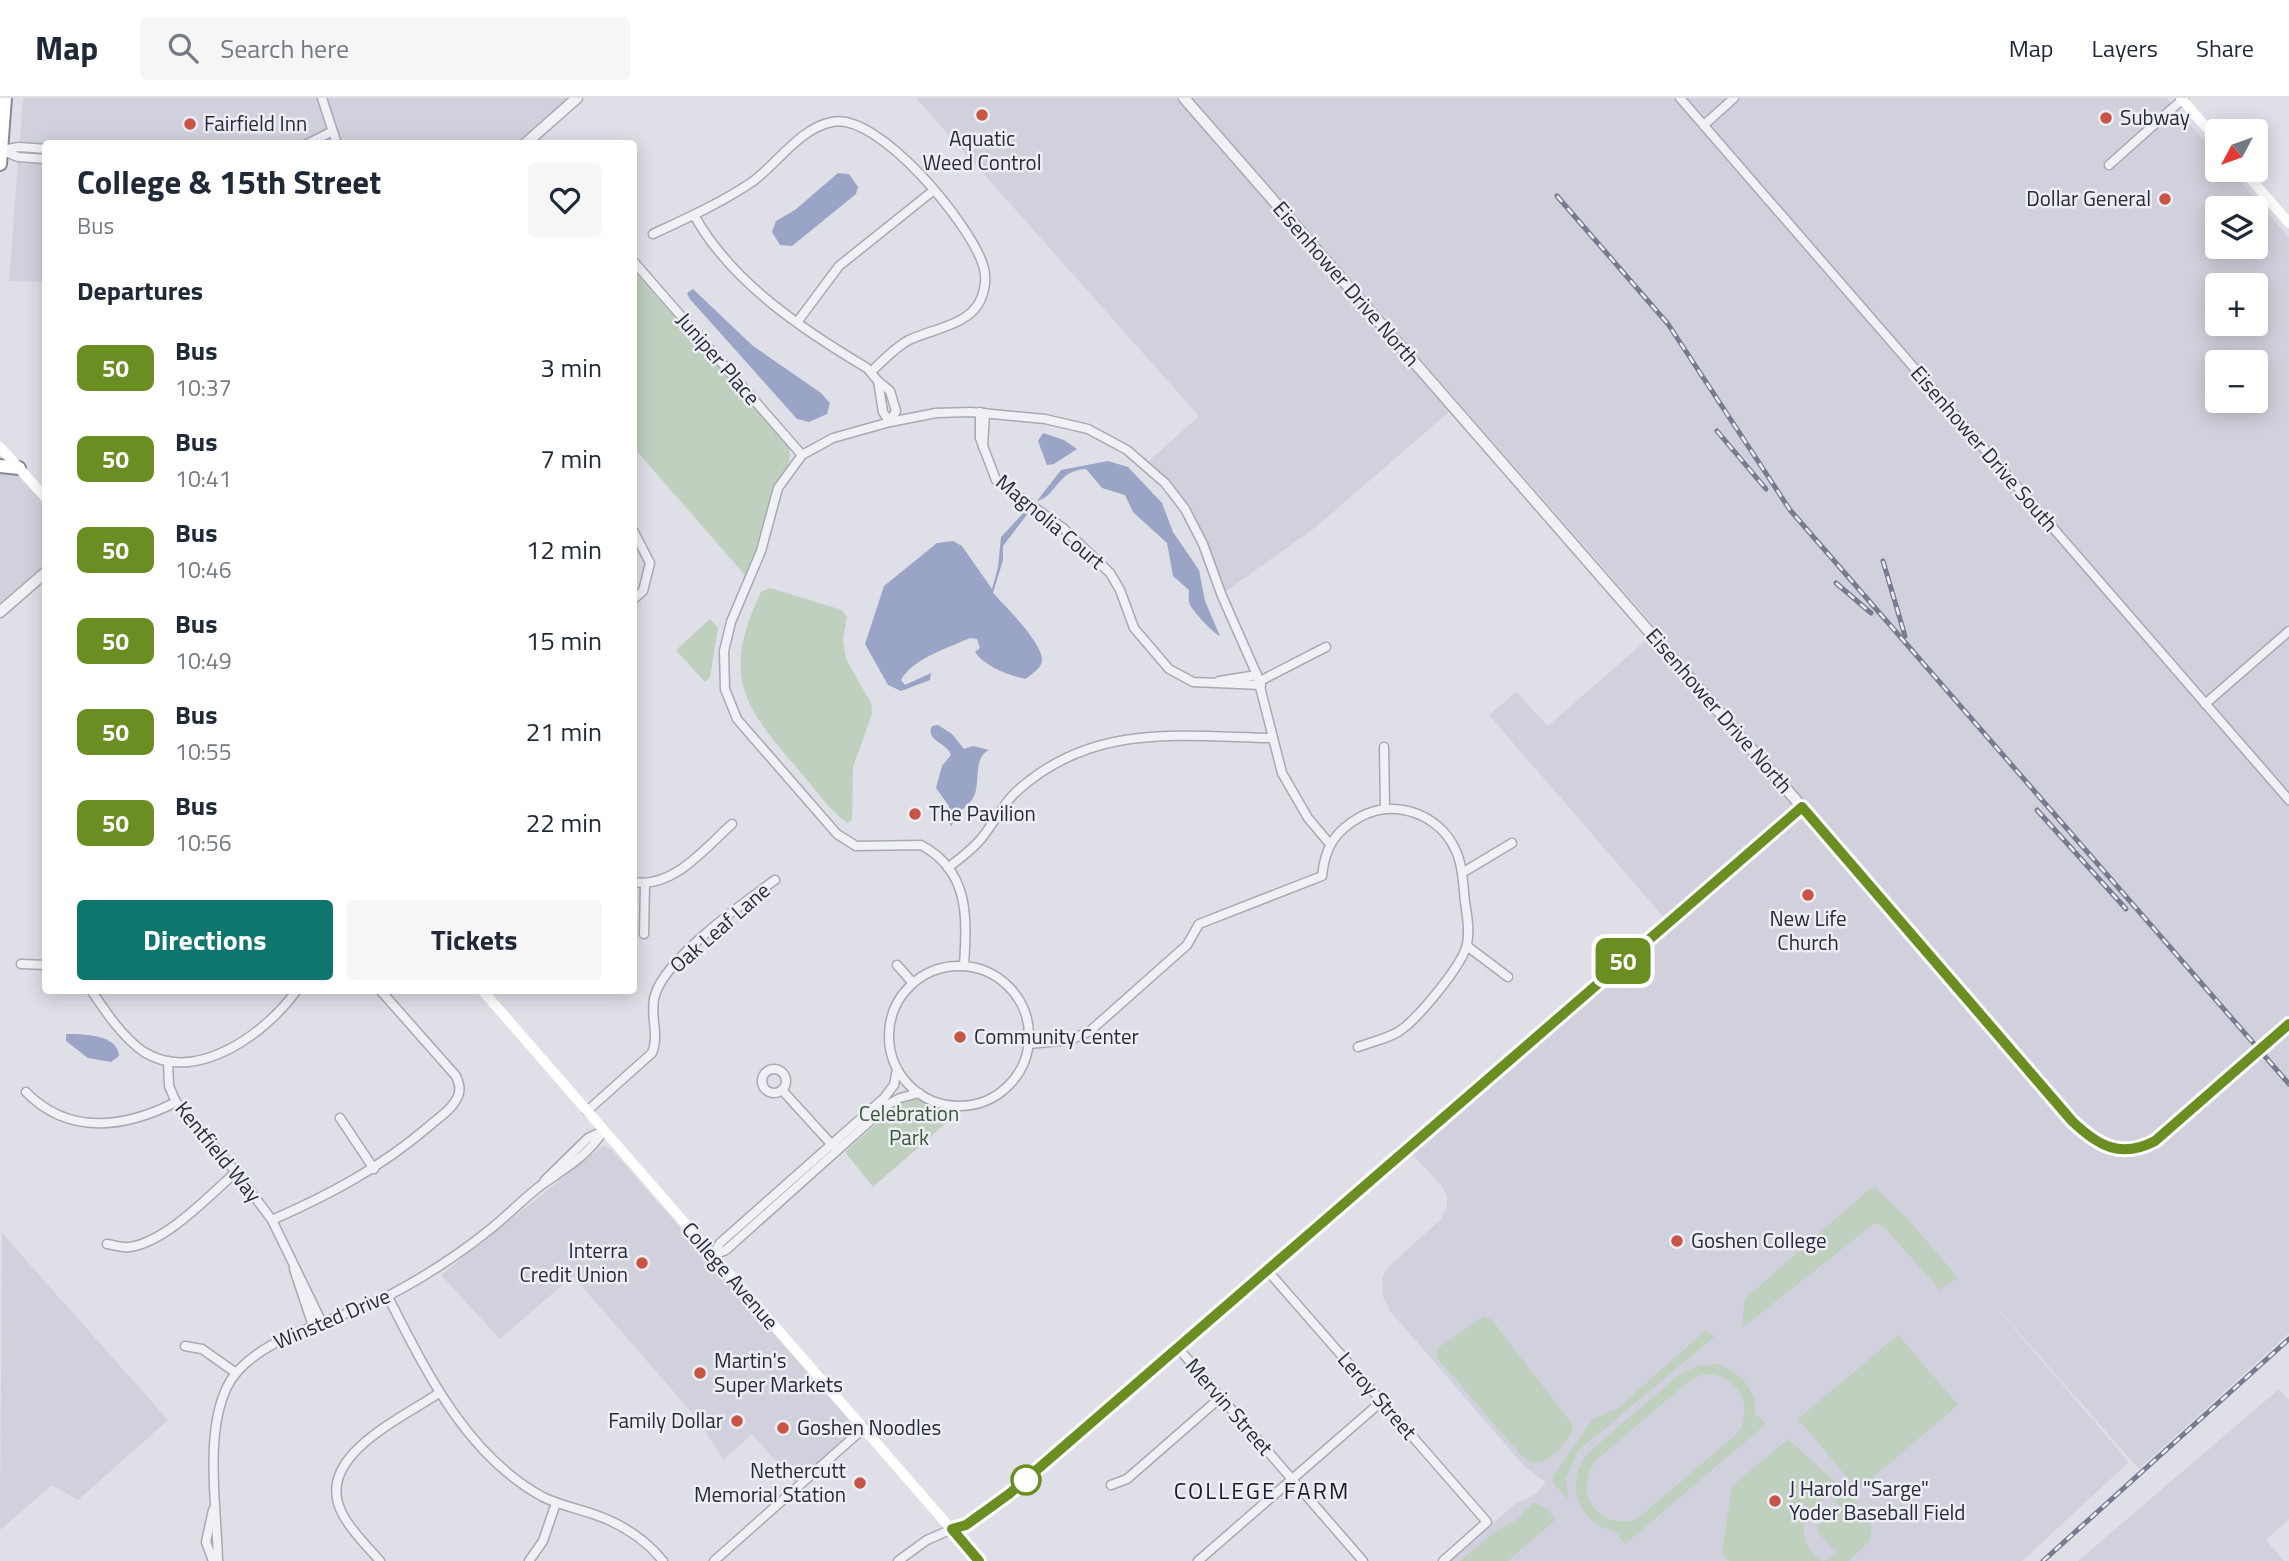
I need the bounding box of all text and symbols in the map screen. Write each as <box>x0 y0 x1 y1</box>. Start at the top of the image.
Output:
search box <box>140 17 630 80</box>
text: Map <box>35 23 98 73</box>
icon: search <box>164 29 202 67</box>
text: Search here <box>220 29 349 68</box>
text: Map <box>2009 30 2054 66</box>
text: Layers <box>2092 30 2158 66</box>
text: Share <box>2196 30 2254 66</box>
place label: Subway <box>2120 101 2190 133</box>
place label: Fairfield Inn <box>204 107 307 139</box>
marker: Aquatic Weed Control <box>974 107 990 123</box>
marker: Subway <box>2098 110 2114 126</box>
marker: Fairfield Inn <box>182 116 198 132</box>
north arrow <box>2205 119 2268 182</box>
map controls <box>2205 119 2268 413</box>
place label: Aquatic Weed Control <box>922 122 1042 178</box>
text: College & 15th Street <box>77 157 381 207</box>
button: heart <box>528 163 602 237</box>
place label: Dollar General <box>2026 182 2151 214</box>
marker: Dollar General <box>2157 191 2173 207</box>
street label: Eisenhower Drive North <box>1266 194 1428 373</box>
button: layers <box>2205 196 2268 259</box>
text: Bus <box>77 208 114 243</box>
text: Departures <box>77 271 203 310</box>
button: + <box>2205 273 2268 336</box>
street label: Juniper Place <box>669 305 768 412</box>
text: Bus <box>175 331 217 370</box>
text: 3 min <box>540 348 602 387</box>
text: 50 <box>102 350 129 386</box>
button: − <box>2205 350 2268 413</box>
street label: Eisenhower Drive South <box>1903 358 2066 539</box>
text: 10:37 <box>175 370 232 405</box>
text: Bus <box>175 422 217 461</box>
text: 7 min <box>540 439 602 478</box>
text: 50 <box>102 441 129 477</box>
text: 10:41 <box>175 461 232 496</box>
street label: Magnolia Court <box>989 466 1113 577</box>
text: Bus <box>175 513 217 552</box>
text: 12 min <box>526 530 602 569</box>
text: 50 <box>102 532 129 568</box>
text: 10:46 <box>175 552 232 587</box>
text: Bus <box>175 604 217 643</box>
text: 15 min <box>526 621 602 660</box>
street label: Eisenhower Drive North <box>1639 621 1801 800</box>
text: 50 <box>102 623 129 659</box>
text: 10:49 <box>175 643 232 678</box>
text: Bus <box>175 695 217 734</box>
text: 21 min <box>526 712 602 751</box>
text: 50 <box>102 714 129 750</box>
text: 10:55 <box>175 734 232 769</box>
text: Bus <box>175 786 217 825</box>
place label: The Pavilion <box>929 797 1036 829</box>
text: 22 min <box>526 803 602 842</box>
text: 50 <box>102 805 129 841</box>
marker: The Pavilion <box>907 806 923 822</box>
text: 10:56 <box>175 825 232 860</box>
street label: Oak Leaf Lane <box>662 874 777 980</box>
marker: New Life Church <box>1800 887 1816 903</box>
button: Directions <box>77 900 333 980</box>
button: Tickets <box>347 900 602 980</box>
place label: New Life Church <box>1769 902 1847 958</box>
line badge: 50 <box>1592 938 1654 984</box>
text: 50 <box>1610 943 1636 979</box>
place label: Community Center <box>974 1020 1139 1052</box>
marker: Community Center <box>952 1029 968 1045</box>
street label: Kentfield Way <box>168 1094 270 1209</box>
park label: Celebration Park <box>859 1097 959 1153</box>
street label: College Avenue <box>675 1214 787 1337</box>
place label: Goshen College <box>1691 1224 1827 1256</box>
marker: Goshen College <box>1669 1233 1685 1249</box>
place label: Interra Credit Union <box>520 1234 628 1290</box>
marker: Interra Credit Union <box>634 1255 650 1271</box>
street label: Winsted Drive <box>268 1279 395 1357</box>
place label: Martin's Super Markets <box>714 1344 843 1400</box>
street label: Leroy Street <box>1330 1344 1425 1447</box>
street label: Mervin Street <box>1178 1351 1282 1463</box>
marker: Martin's Super Markets <box>692 1365 708 1381</box>
place label: Family Dollar <box>608 1404 723 1436</box>
place label: Goshen Noodles <box>797 1411 941 1443</box>
marker: Family Dollar <box>729 1413 745 1429</box>
marker: Goshen Noodles <box>775 1420 791 1436</box>
place label: Nethercutt Memorial Station <box>694 1454 847 1510</box>
unlabelled marker <box>1011 1465 1041 1495</box>
place label: J Harold "Sarge" Yoder Baseball Field <box>1789 1472 1965 1528</box>
district label: COLLEGE FARM <box>1174 1473 1350 1508</box>
marker: Nethercutt Memorial Station <box>852 1475 868 1491</box>
marker: J Harold "Sarge" Yoder Baseball Field <box>1767 1493 1783 1509</box>

